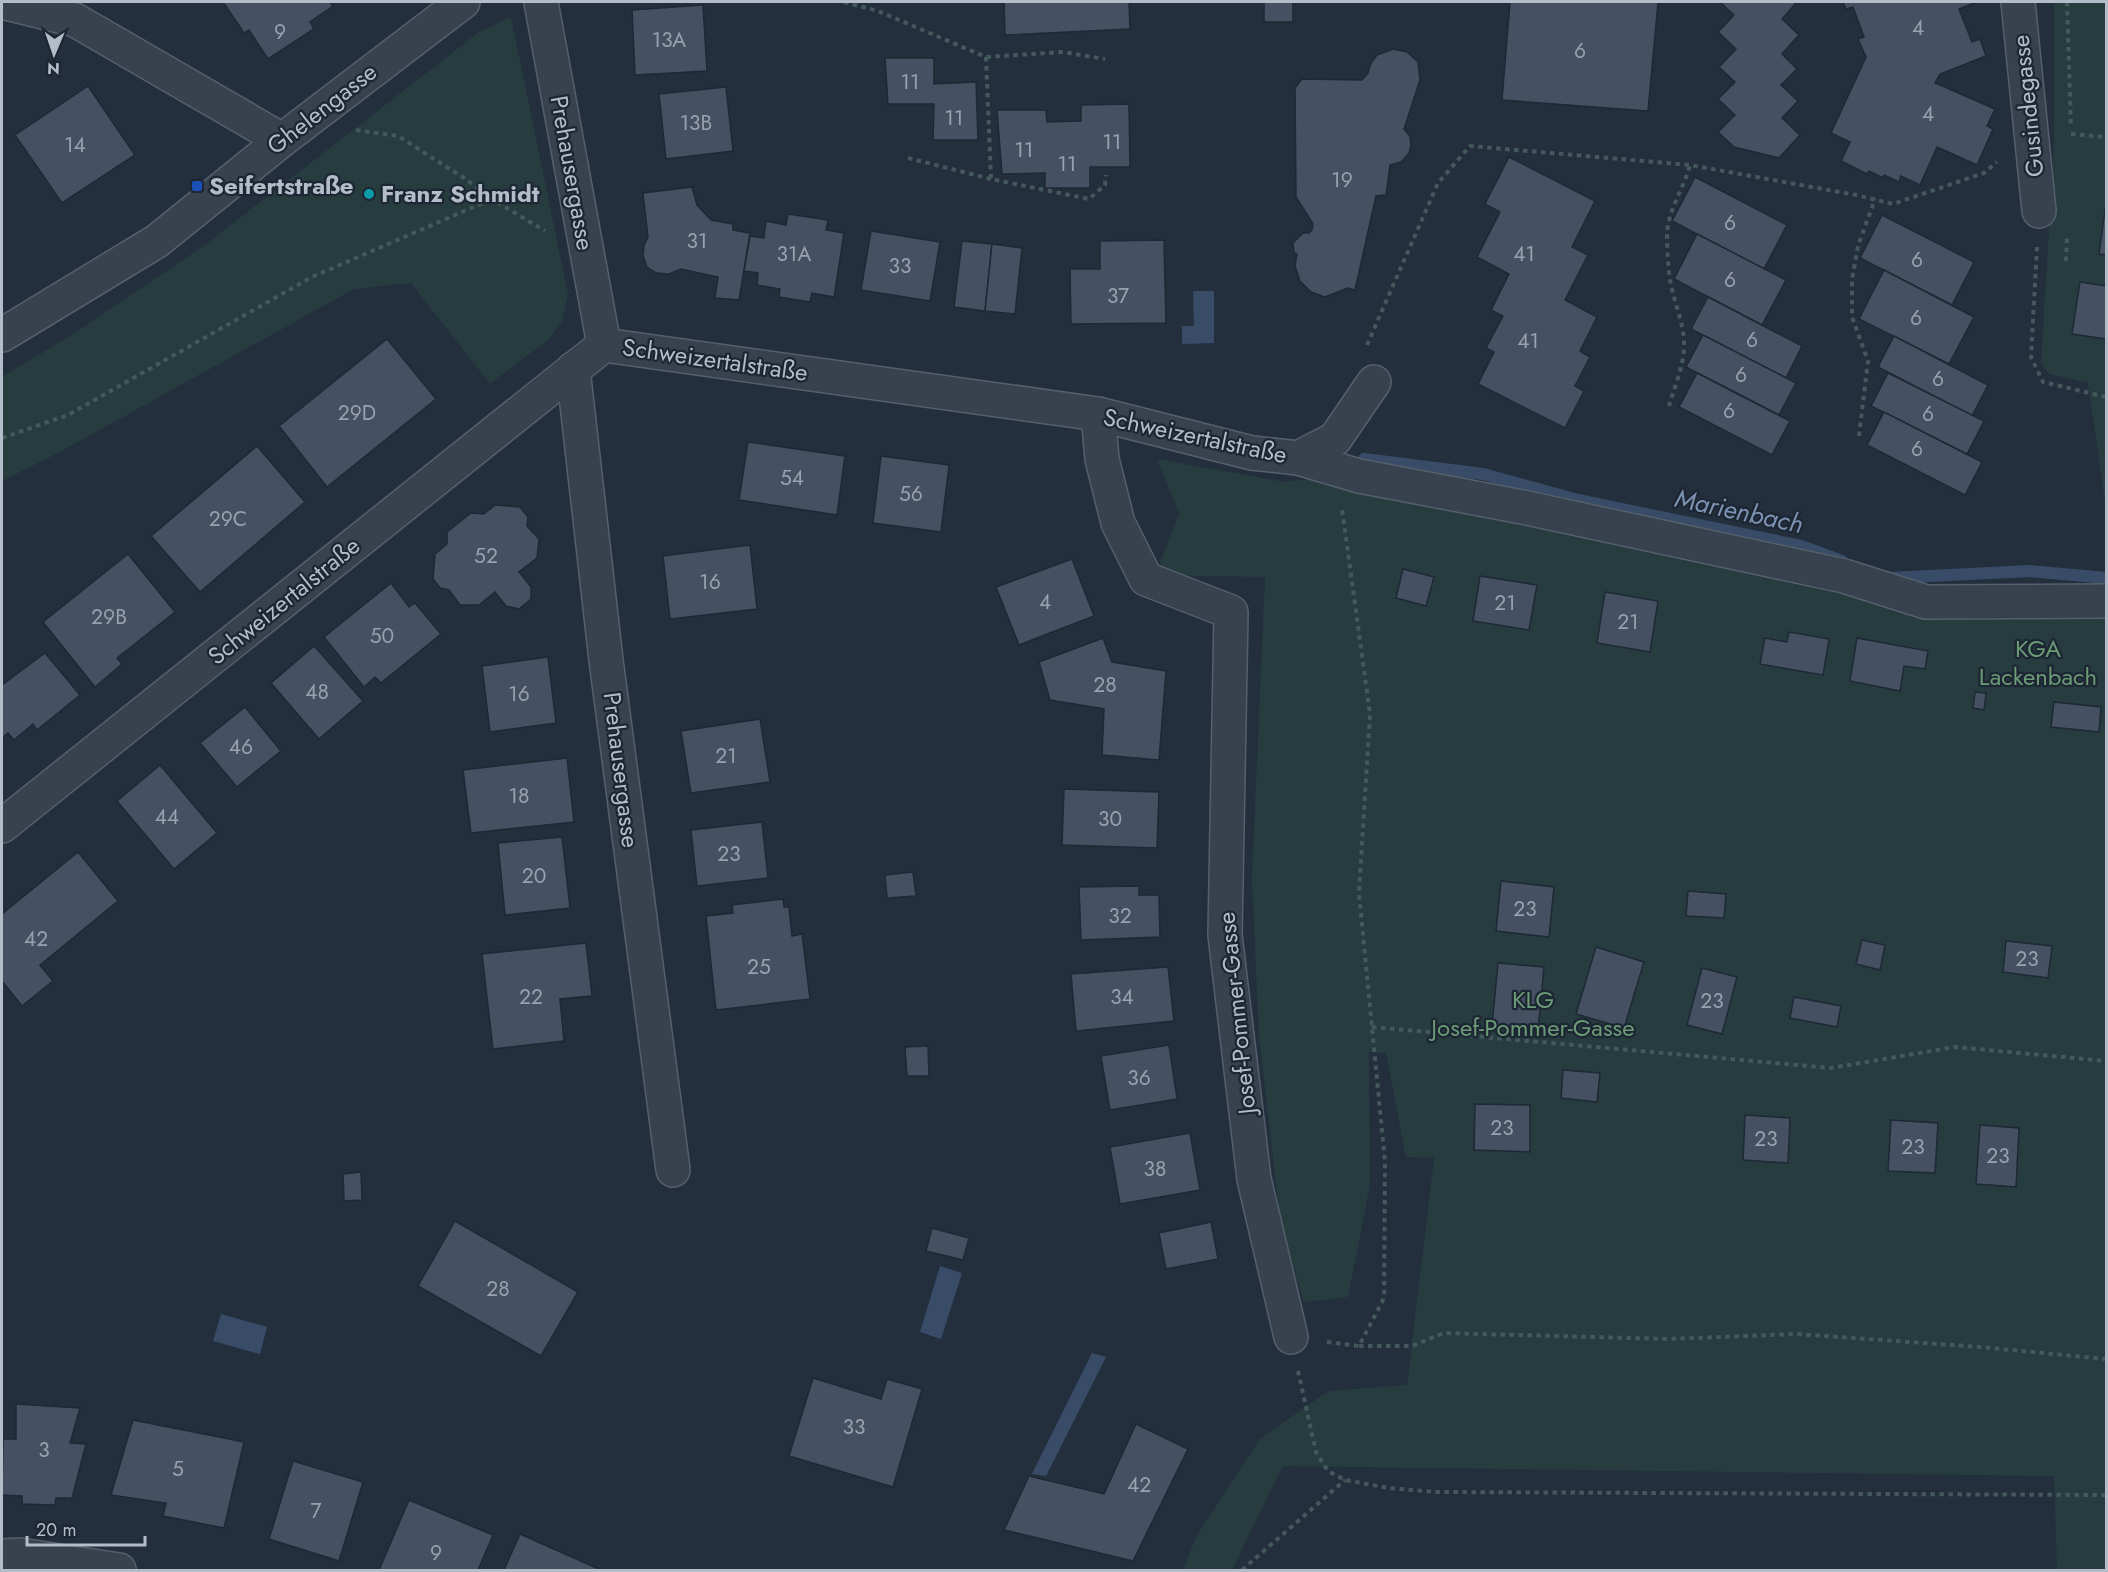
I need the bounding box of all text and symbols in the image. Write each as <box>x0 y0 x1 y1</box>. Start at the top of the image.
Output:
house number: 4 <box>1912 13 1924 43</box>
house number: 9 <box>274 17 286 47</box>
north arrow <box>24 24 84 84</box>
house number: 13A <box>652 25 686 55</box>
street label: Gusindegasse <box>2003 33 2052 179</box>
house number: 6 <box>1574 36 1586 66</box>
street label: Ghelengasse <box>259 54 384 163</box>
text: N <box>47 57 60 80</box>
house number: 11 <box>901 67 919 97</box>
street label: Prehausergasse <box>542 93 603 253</box>
house number: 4 <box>1922 99 1934 129</box>
house number: 11 <box>945 103 963 133</box>
house number: 13B <box>680 108 712 138</box>
house number: 11 <box>1103 127 1121 157</box>
house number: 14 <box>64 130 86 160</box>
house number: 11 <box>1015 135 1033 165</box>
house number: 11 <box>1058 149 1076 179</box>
house number: 19 <box>1331 165 1353 195</box>
place label: Seifertstraße <box>209 168 353 203</box>
place label: Franz Schmidt <box>381 176 540 211</box>
marker: Seifertstraße <box>190 179 204 193</box>
marker: Franz Schmidt <box>362 187 376 201</box>
house number: 6 <box>1724 208 1736 238</box>
house number: 31 <box>687 226 707 256</box>
house number: 31A <box>777 239 812 269</box>
house number: 41 <box>1513 239 1535 269</box>
house number: 6 <box>1911 245 1923 275</box>
house number: 33 <box>889 251 911 281</box>
house number: 6 <box>1724 265 1736 295</box>
house number: 37 <box>1107 281 1129 311</box>
house number: 6 <box>1910 303 1922 333</box>
house number: 6 <box>1746 325 1758 355</box>
house number: 41 <box>1517 326 1539 356</box>
street label: Schweizertalstraße <box>620 329 810 390</box>
house number: 6 <box>1735 360 1747 390</box>
house number: 6 <box>1932 364 1944 394</box>
house number: 6 <box>1723 396 1735 426</box>
house number: 29D <box>338 398 376 428</box>
street label: Schweizertalstraße <box>1100 399 1290 472</box>
house number: 6 <box>1922 399 1934 429</box>
house number: 6 <box>1911 434 1923 464</box>
house number: 54 <box>780 463 804 493</box>
house number: 56 <box>899 479 923 509</box>
water label: Marienbach <box>1671 479 1807 543</box>
house number: 29C <box>209 504 247 534</box>
street label: Schweizertalstraße <box>200 528 367 673</box>
house number: 52 <box>474 541 498 571</box>
house number: 16 <box>699 567 721 597</box>
house number: 4 <box>1039 587 1051 617</box>
house number: 21 <box>1494 588 1516 618</box>
house number: 29B <box>91 602 127 632</box>
house number: 21 <box>1617 607 1639 637</box>
house number: 50 <box>370 621 394 651</box>
park label: KGA Lackenbach <box>1979 631 2097 694</box>
house number: 28 <box>1093 670 1117 700</box>
house number: 48 <box>305 677 329 707</box>
house number: 16 <box>508 679 530 709</box>
street label: Prehausergasse <box>595 690 648 850</box>
house number: 46 <box>229 732 253 762</box>
house number: 21 <box>715 741 737 771</box>
house number: 18 <box>509 781 529 811</box>
house number: 44 <box>155 802 179 832</box>
house number: 30 <box>1098 804 1122 834</box>
house number: 23 <box>717 839 741 869</box>
house number: 20 <box>522 861 546 891</box>
house number: 23 <box>1513 894 1537 924</box>
house number: 32 <box>1108 901 1132 931</box>
street label: Josef-Pommer-Gasse <box>1208 910 1265 1119</box>
house number: 42 <box>24 924 48 954</box>
house number: 23 <box>2015 944 2039 974</box>
house number: 25 <box>747 952 771 982</box>
house number: 22 <box>519 982 543 1012</box>
house number: 34 <box>1110 982 1134 1012</box>
park label: KLG Josef-Pommer-Gasse <box>1428 982 1635 1045</box>
house number: 23 <box>1700 986 1724 1016</box>
house number: 36 <box>1127 1063 1151 1093</box>
house number: 23 <box>1490 1113 1514 1143</box>
house number: 23 <box>1754 1124 1778 1154</box>
house number: 23 <box>1901 1132 1925 1162</box>
house number: 23 <box>1986 1141 2010 1171</box>
house number: 38 <box>1144 1154 1166 1184</box>
house number: 28 <box>486 1274 510 1304</box>
house number: 33 <box>843 1412 865 1442</box>
house number: 3 <box>38 1435 50 1465</box>
house number: 5 <box>172 1454 184 1484</box>
house number: 42 <box>1127 1470 1151 1500</box>
house number: 7 <box>310 1496 322 1526</box>
scale bar <box>27 1509 146 1547</box>
text: 20 m <box>36 1517 76 1543</box>
house number: 9 <box>430 1538 442 1568</box>

